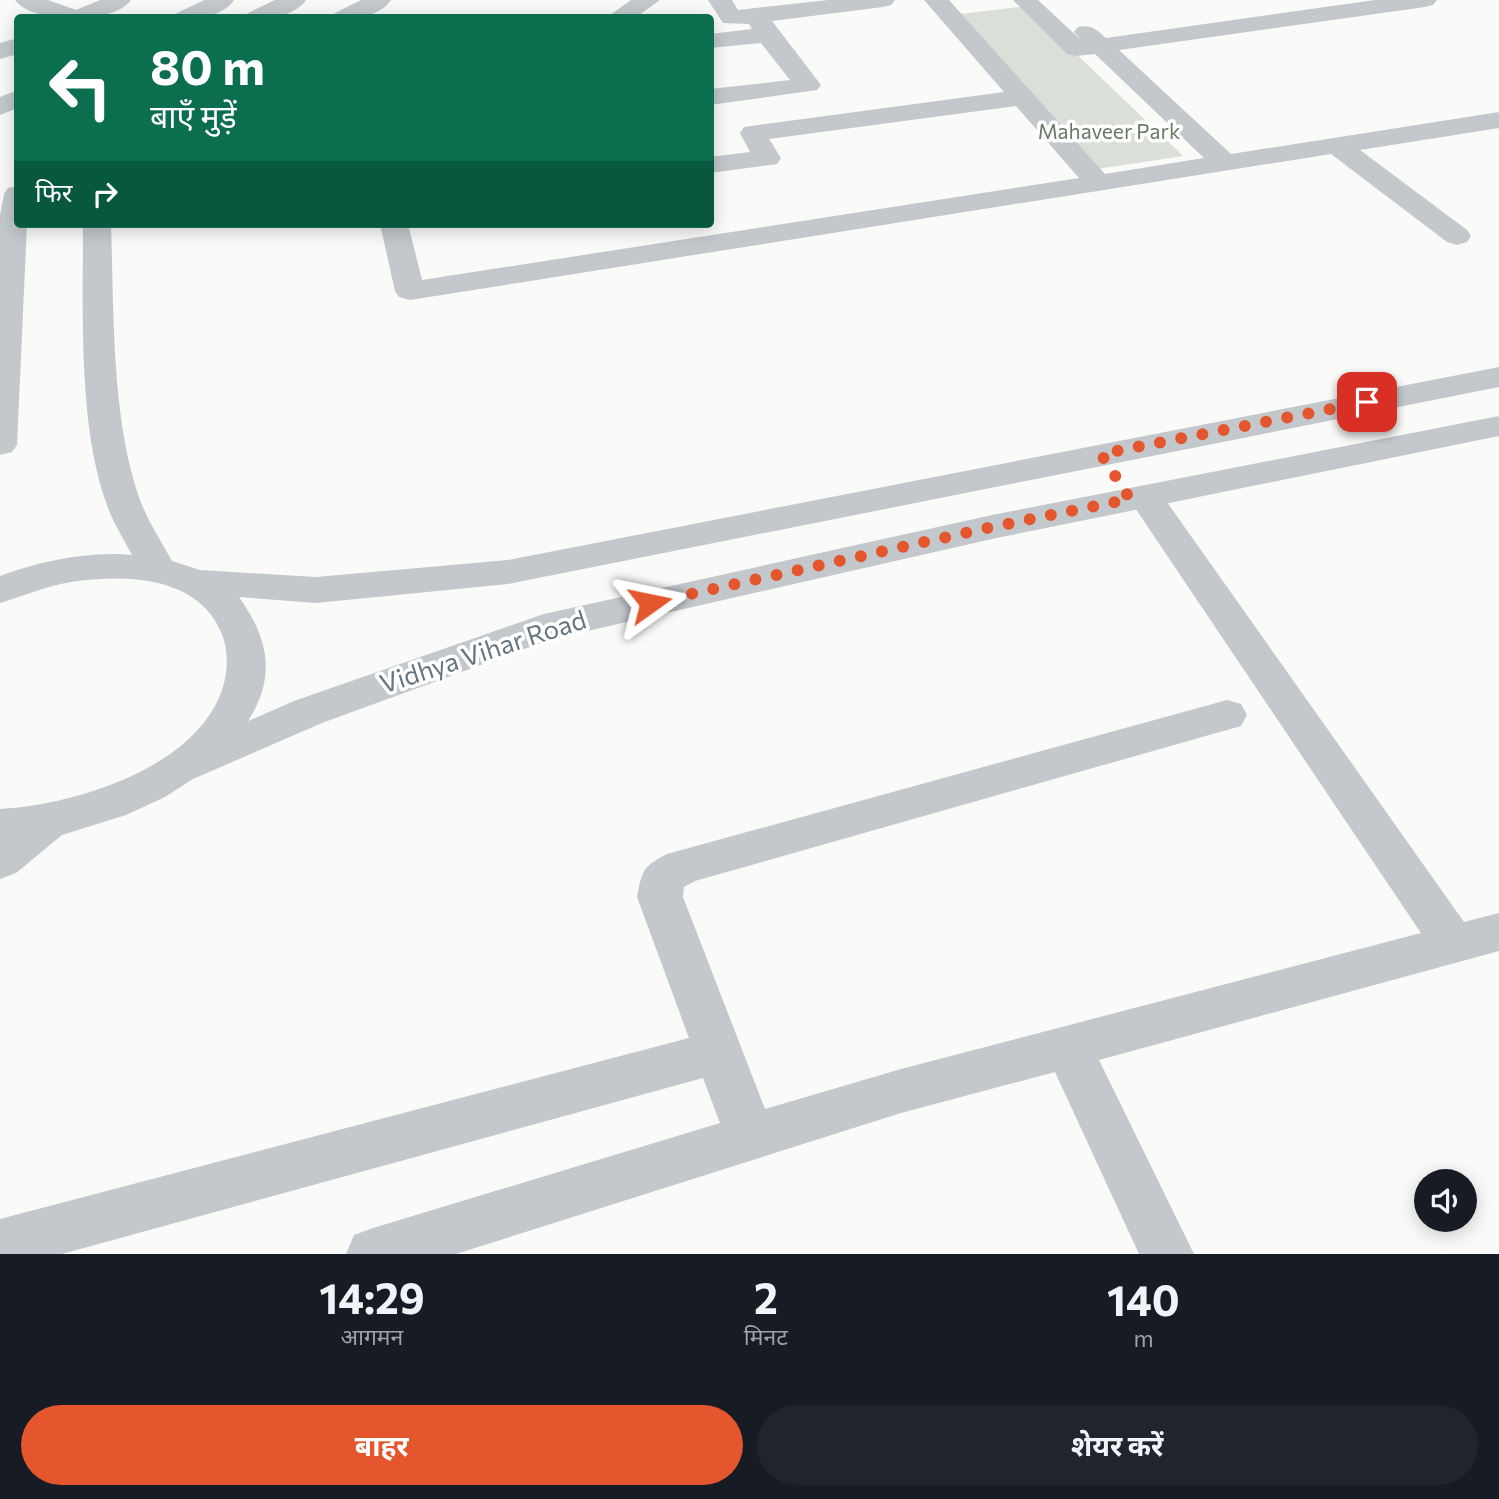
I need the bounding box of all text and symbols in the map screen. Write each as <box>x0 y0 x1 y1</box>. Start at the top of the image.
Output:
text: 80 m <box>150 35 265 95</box>
icon: left <box>35 42 126 133</box>
text: बाएँ मुड़ें <box>150 95 237 135</box>
park label: Mahaveer Park <box>1038 118 1180 143</box>
icon: right <box>86 175 124 213</box>
text: फिर <box>35 176 72 207</box>
pin <box>1337 372 1397 432</box>
icon: arrive <box>1348 383 1386 421</box>
position arrow <box>613 566 687 640</box>
street label: Vidhya Vihar Road <box>375 603 590 699</box>
map controls <box>1414 1169 1477 1232</box>
button: sound <box>1414 1169 1477 1232</box>
text: 14:29 <box>319 1271 425 1323</box>
text: 2 <box>754 1271 778 1323</box>
text: 140 <box>1107 1273 1180 1325</box>
text: आगमन <box>340 1322 403 1350</box>
text: मिनट <box>744 1322 788 1350</box>
text: m <box>1133 1324 1153 1352</box>
button: बाहर <box>21 1405 743 1485</box>
button: शेयर करें <box>757 1405 1478 1485</box>

